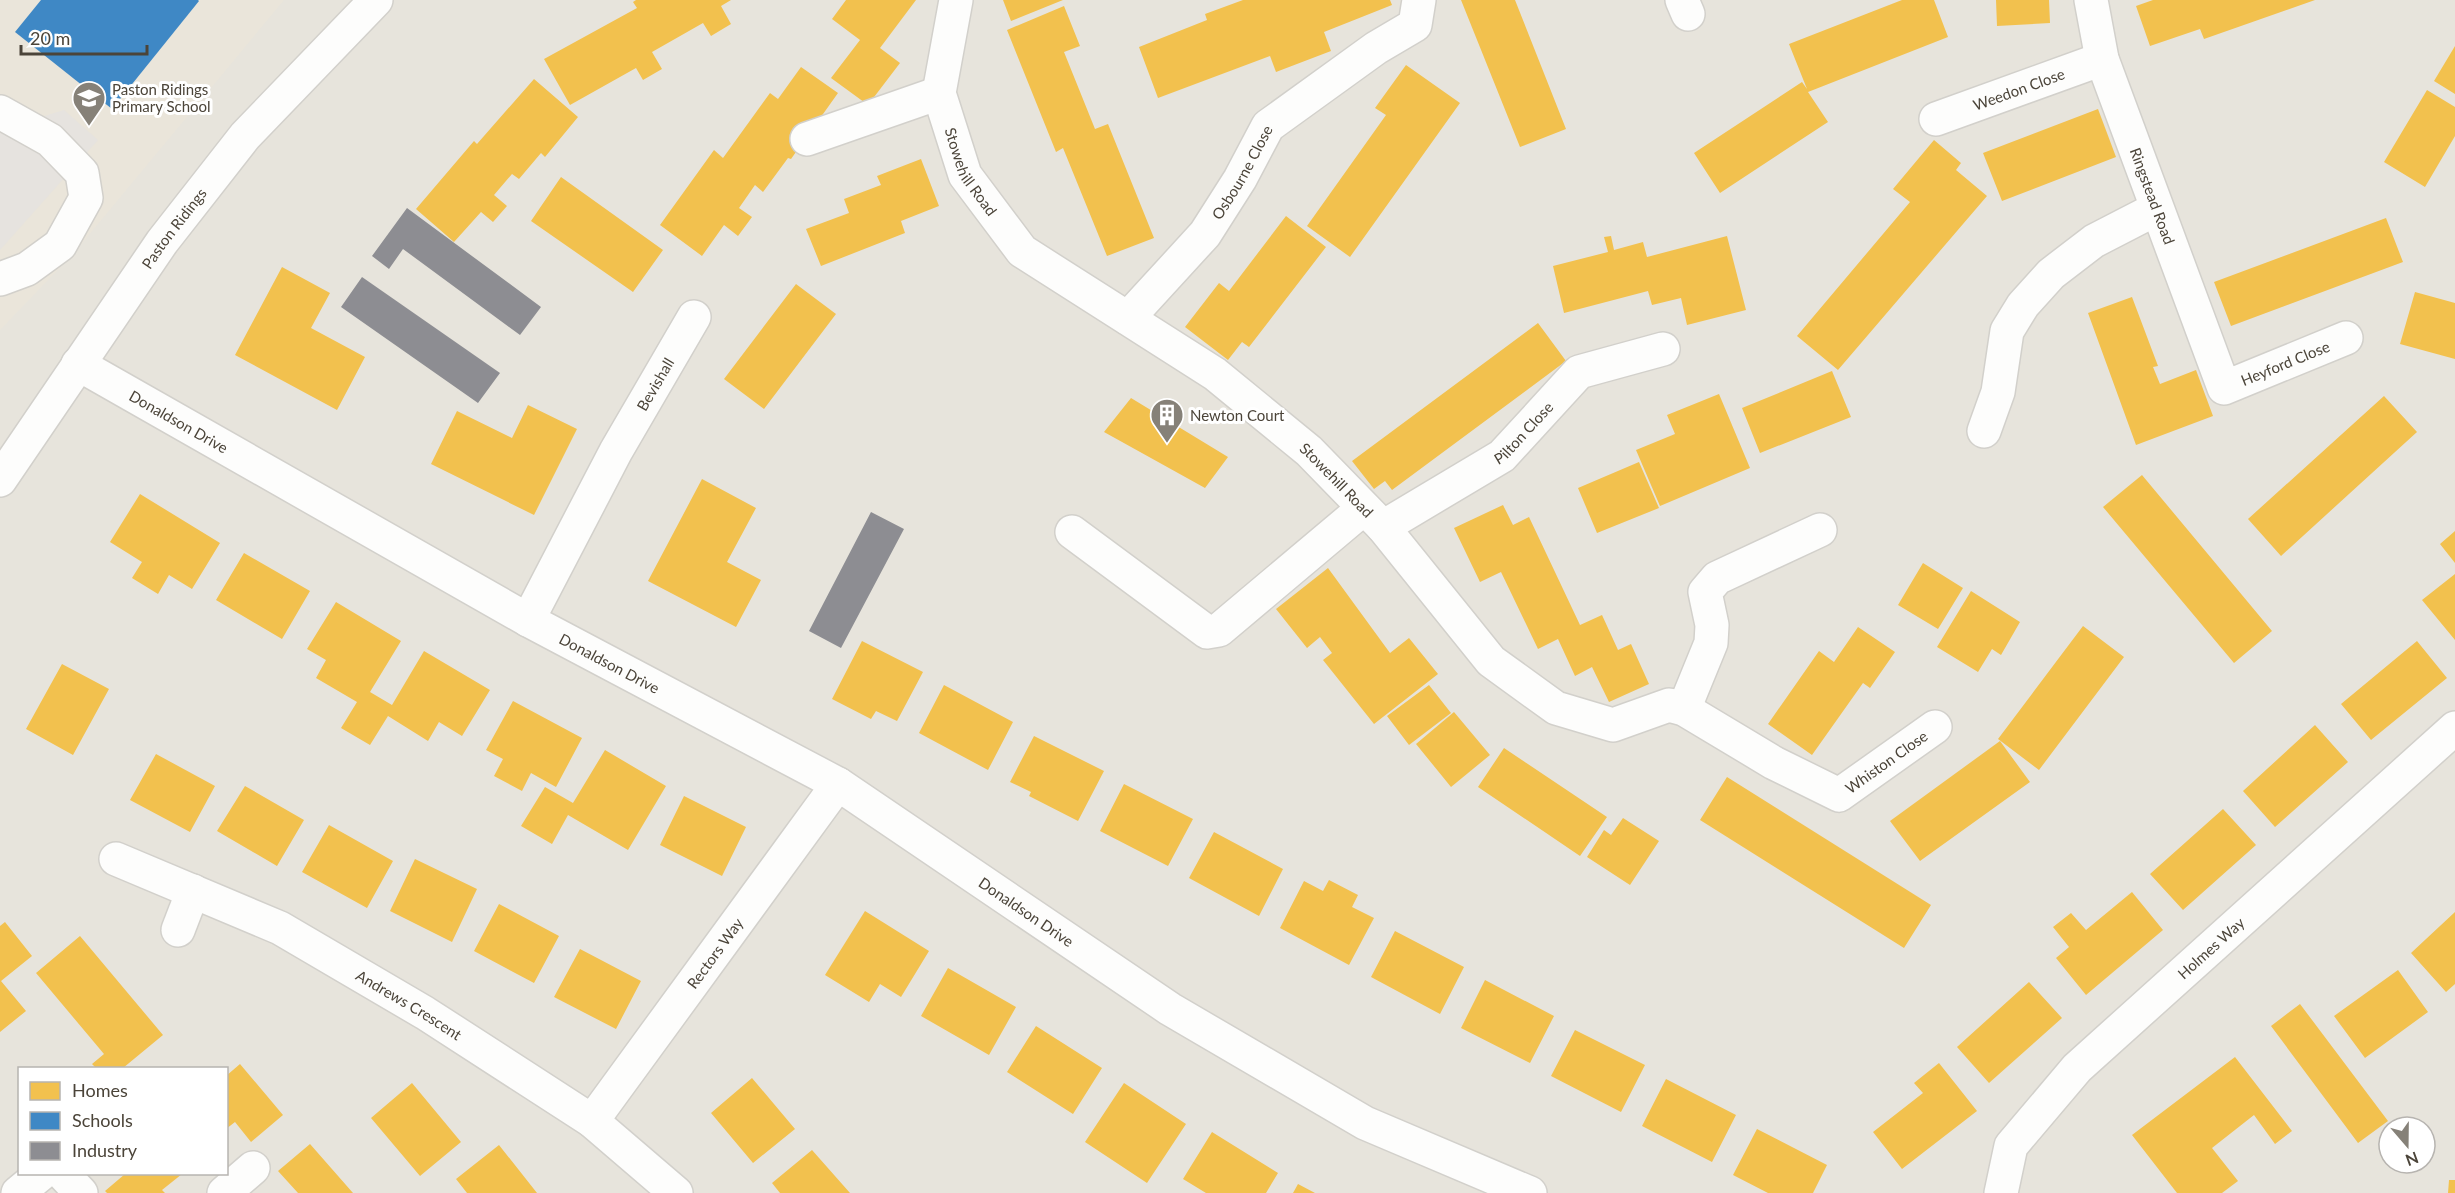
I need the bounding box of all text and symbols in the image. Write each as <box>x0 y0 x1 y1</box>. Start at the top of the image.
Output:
scale bar <box>21 18 147 56</box>
text: 20 m <box>30 27 70 49</box>
street label: Weedon Close <box>1970 64 2067 114</box>
school or university icon: Paston Ridings Primary School <box>71 80 107 127</box>
place label: Paston Ridings Primary School <box>112 80 211 115</box>
street label: Osbourne Close <box>1208 122 1276 223</box>
street label: Stowehill Road <box>942 125 1001 219</box>
street label: Ringstead Road <box>2127 145 2179 247</box>
street label: Paston Ridings <box>138 184 210 272</box>
street label: Heyford Close <box>2238 337 2332 389</box>
street label: Bevishall <box>633 354 677 414</box>
street label: Donaldson Drive <box>126 386 231 457</box>
building icon: Newton Court <box>1149 397 1185 444</box>
street label: Pilton Close <box>1491 398 1557 468</box>
place label: Newton Court <box>1190 406 1285 424</box>
street label: Stowehill Road <box>1297 439 1377 521</box>
street label: Donaldson Drive <box>556 629 663 697</box>
street label: Whiston Close <box>1842 726 1931 797</box>
street label: Donaldson Drive <box>976 873 1077 950</box>
street label: Holmes Way <box>2174 913 2248 982</box>
street label: Rectors Way <box>683 914 747 992</box>
street label: Andrews Crescent <box>353 966 466 1044</box>
legend <box>18 1067 228 1175</box>
text: Homes <box>72 1079 128 1101</box>
text: Schools <box>72 1109 133 1131</box>
north arrow <box>2377 1115 2437 1175</box>
text: Industry <box>72 1139 138 1161</box>
text: N <box>2403 1149 2421 1171</box>

